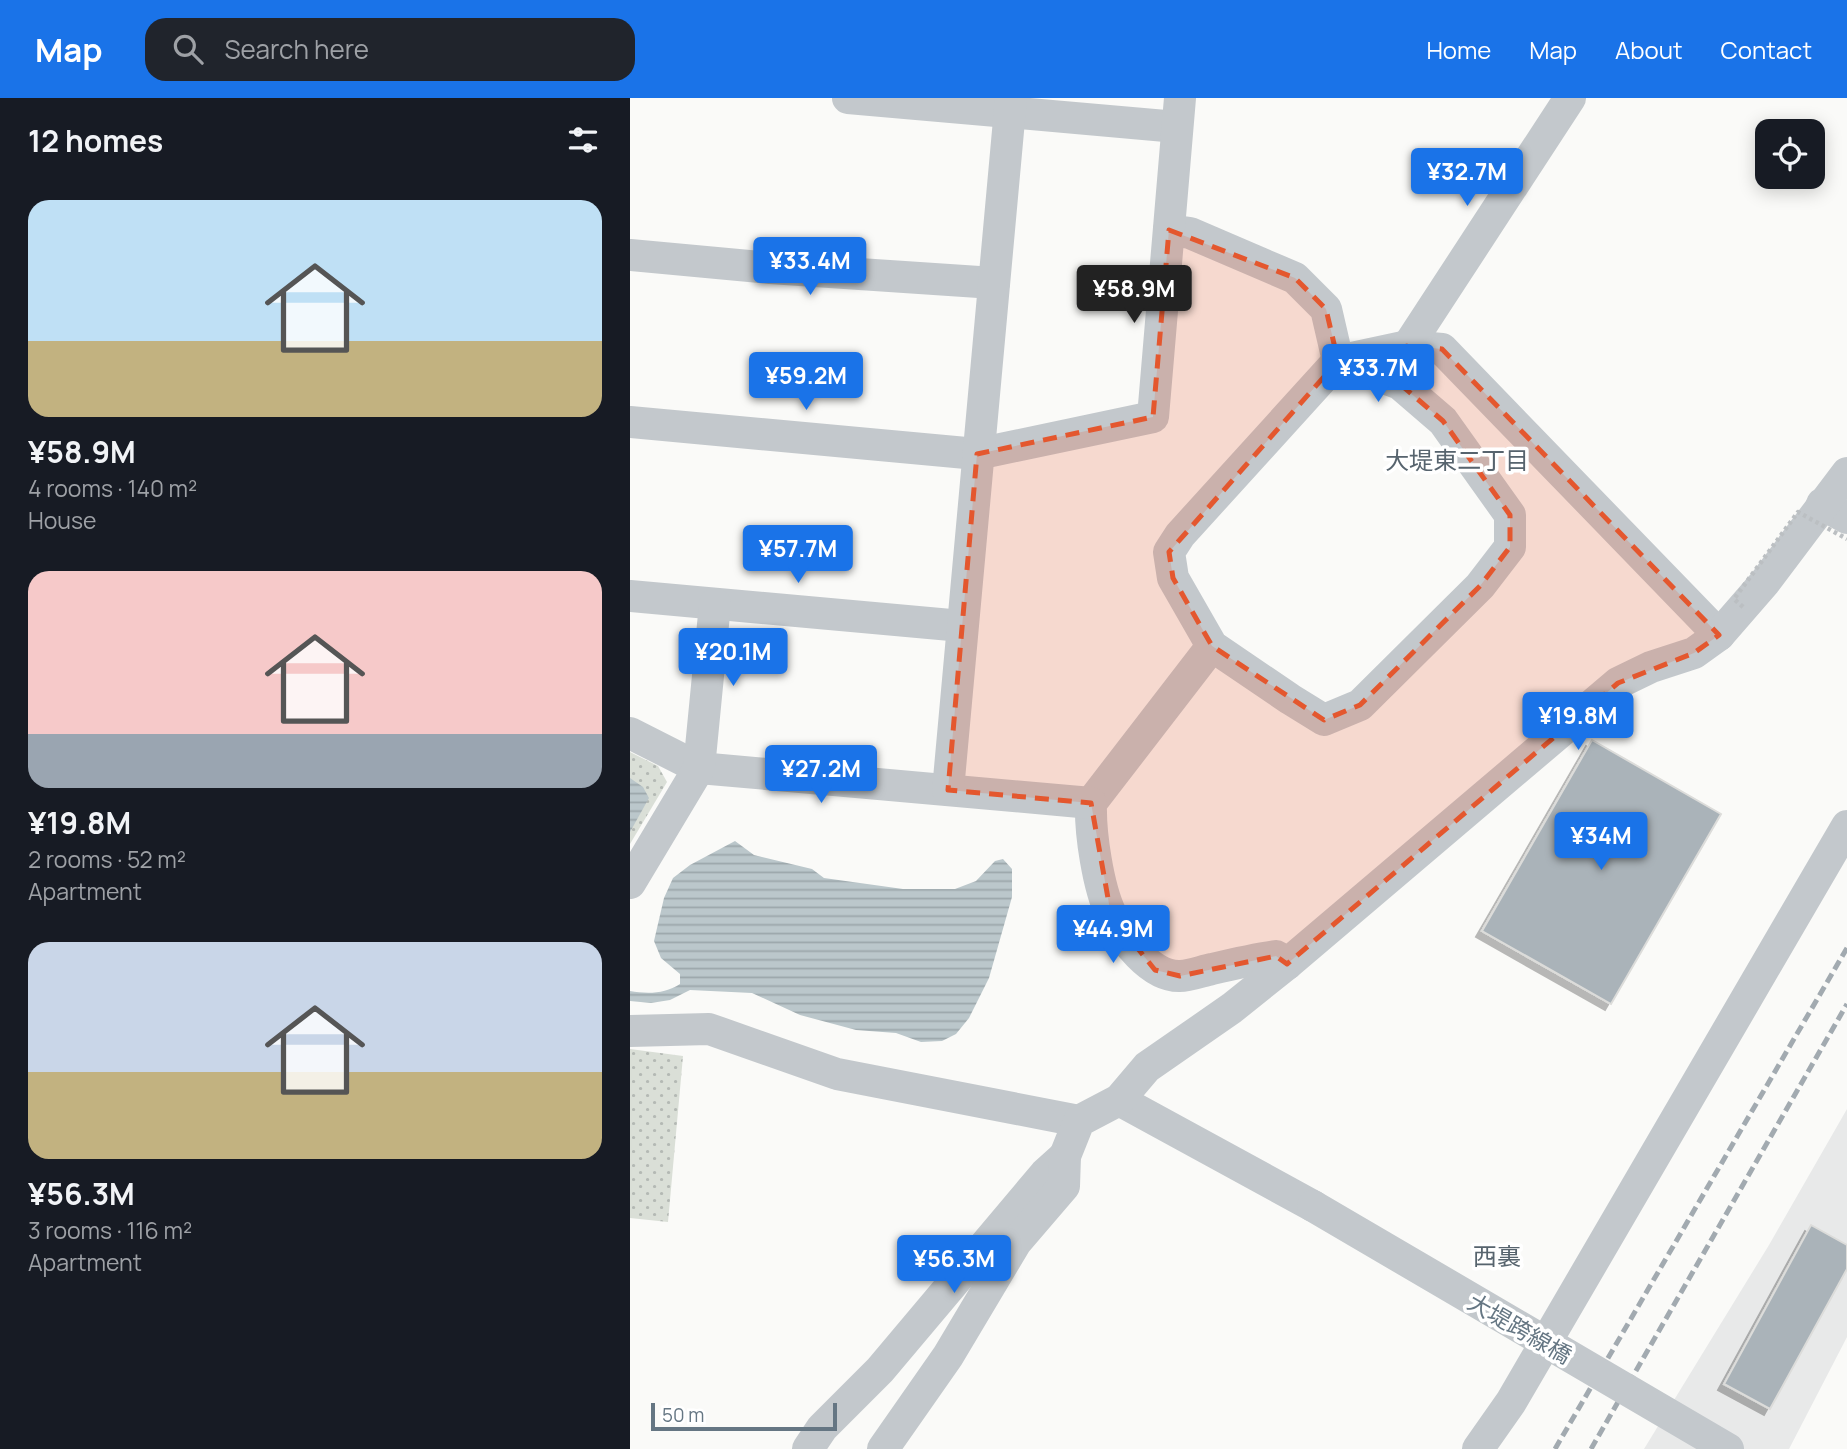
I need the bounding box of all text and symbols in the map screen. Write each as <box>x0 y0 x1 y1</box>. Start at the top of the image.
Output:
search box <box>145 18 635 81</box>
text: Map <box>35 27 103 72</box>
icon: search <box>169 30 207 68</box>
text: Search here <box>225 31 369 67</box>
text: Home <box>1426 33 1491 66</box>
text: Map <box>1529 33 1577 66</box>
text: About <box>1615 33 1683 66</box>
text: Contact <box>1721 33 1812 66</box>
map controls <box>1755 119 1825 189</box>
button: locate <box>1755 119 1825 189</box>
text: 12 homes <box>28 120 163 161</box>
icon: filters <box>564 121 602 159</box>
pin: ¥32.7M <box>1410 148 1524 208</box>
text: ¥32.7M <box>1427 155 1507 187</box>
pin: ¥33.4M <box>753 238 867 297</box>
text: ¥33.4M <box>769 244 851 276</box>
icon: home <box>252 245 378 371</box>
pin: ¥58.9M <box>1077 266 1191 325</box>
text: ¥58.9M <box>1093 272 1175 304</box>
pin: ¥33.7M <box>1321 344 1435 404</box>
text: ¥33.7M <box>1338 351 1418 383</box>
pin: ¥59.2M <box>749 352 863 412</box>
text: ¥59.2M <box>765 359 847 391</box>
text: ¥58.9M <box>28 431 136 472</box>
district label: 大堤東二丁目 <box>1385 443 1529 476</box>
text: 4 rooms · 140 m² <box>28 472 197 504</box>
text: House <box>28 504 97 536</box>
pin: ¥57.7M <box>741 526 855 585</box>
text: ¥57.7M <box>759 532 837 564</box>
icon: home <box>252 616 378 742</box>
pin: ¥20.1M <box>676 628 790 688</box>
text: ¥20.1M <box>695 635 771 667</box>
pin: ¥19.8M <box>1521 692 1635 752</box>
text: ¥19.8M <box>1538 699 1618 731</box>
pin: ¥27.2M <box>764 746 878 805</box>
text: ¥27.2M <box>781 752 861 784</box>
text: ¥19.8M <box>28 802 131 843</box>
pin: ¥34M <box>1560 812 1642 872</box>
text: ¥34M <box>1570 819 1632 851</box>
text: 2 rooms · 52 m² <box>28 843 186 875</box>
text: Apartment <box>28 875 142 907</box>
pin: ¥44.9M <box>1056 906 1170 965</box>
text: ¥44.9M <box>1073 912 1153 944</box>
icon: home <box>252 987 378 1113</box>
text: ¥56.3M <box>28 1173 135 1214</box>
text: 3 rooms · 116 m² <box>28 1214 192 1246</box>
pin: ¥56.3M <box>897 1236 1011 1295</box>
district label: 西裏 <box>1473 1239 1521 1272</box>
text: ¥56.3M <box>913 1242 995 1274</box>
text: Apartment <box>28 1246 142 1278</box>
street label: 大堤跨線橋 <box>1462 1285 1578 1371</box>
scale bar <box>651 1400 836 1432</box>
text: 50 m <box>662 1402 704 1428</box>

